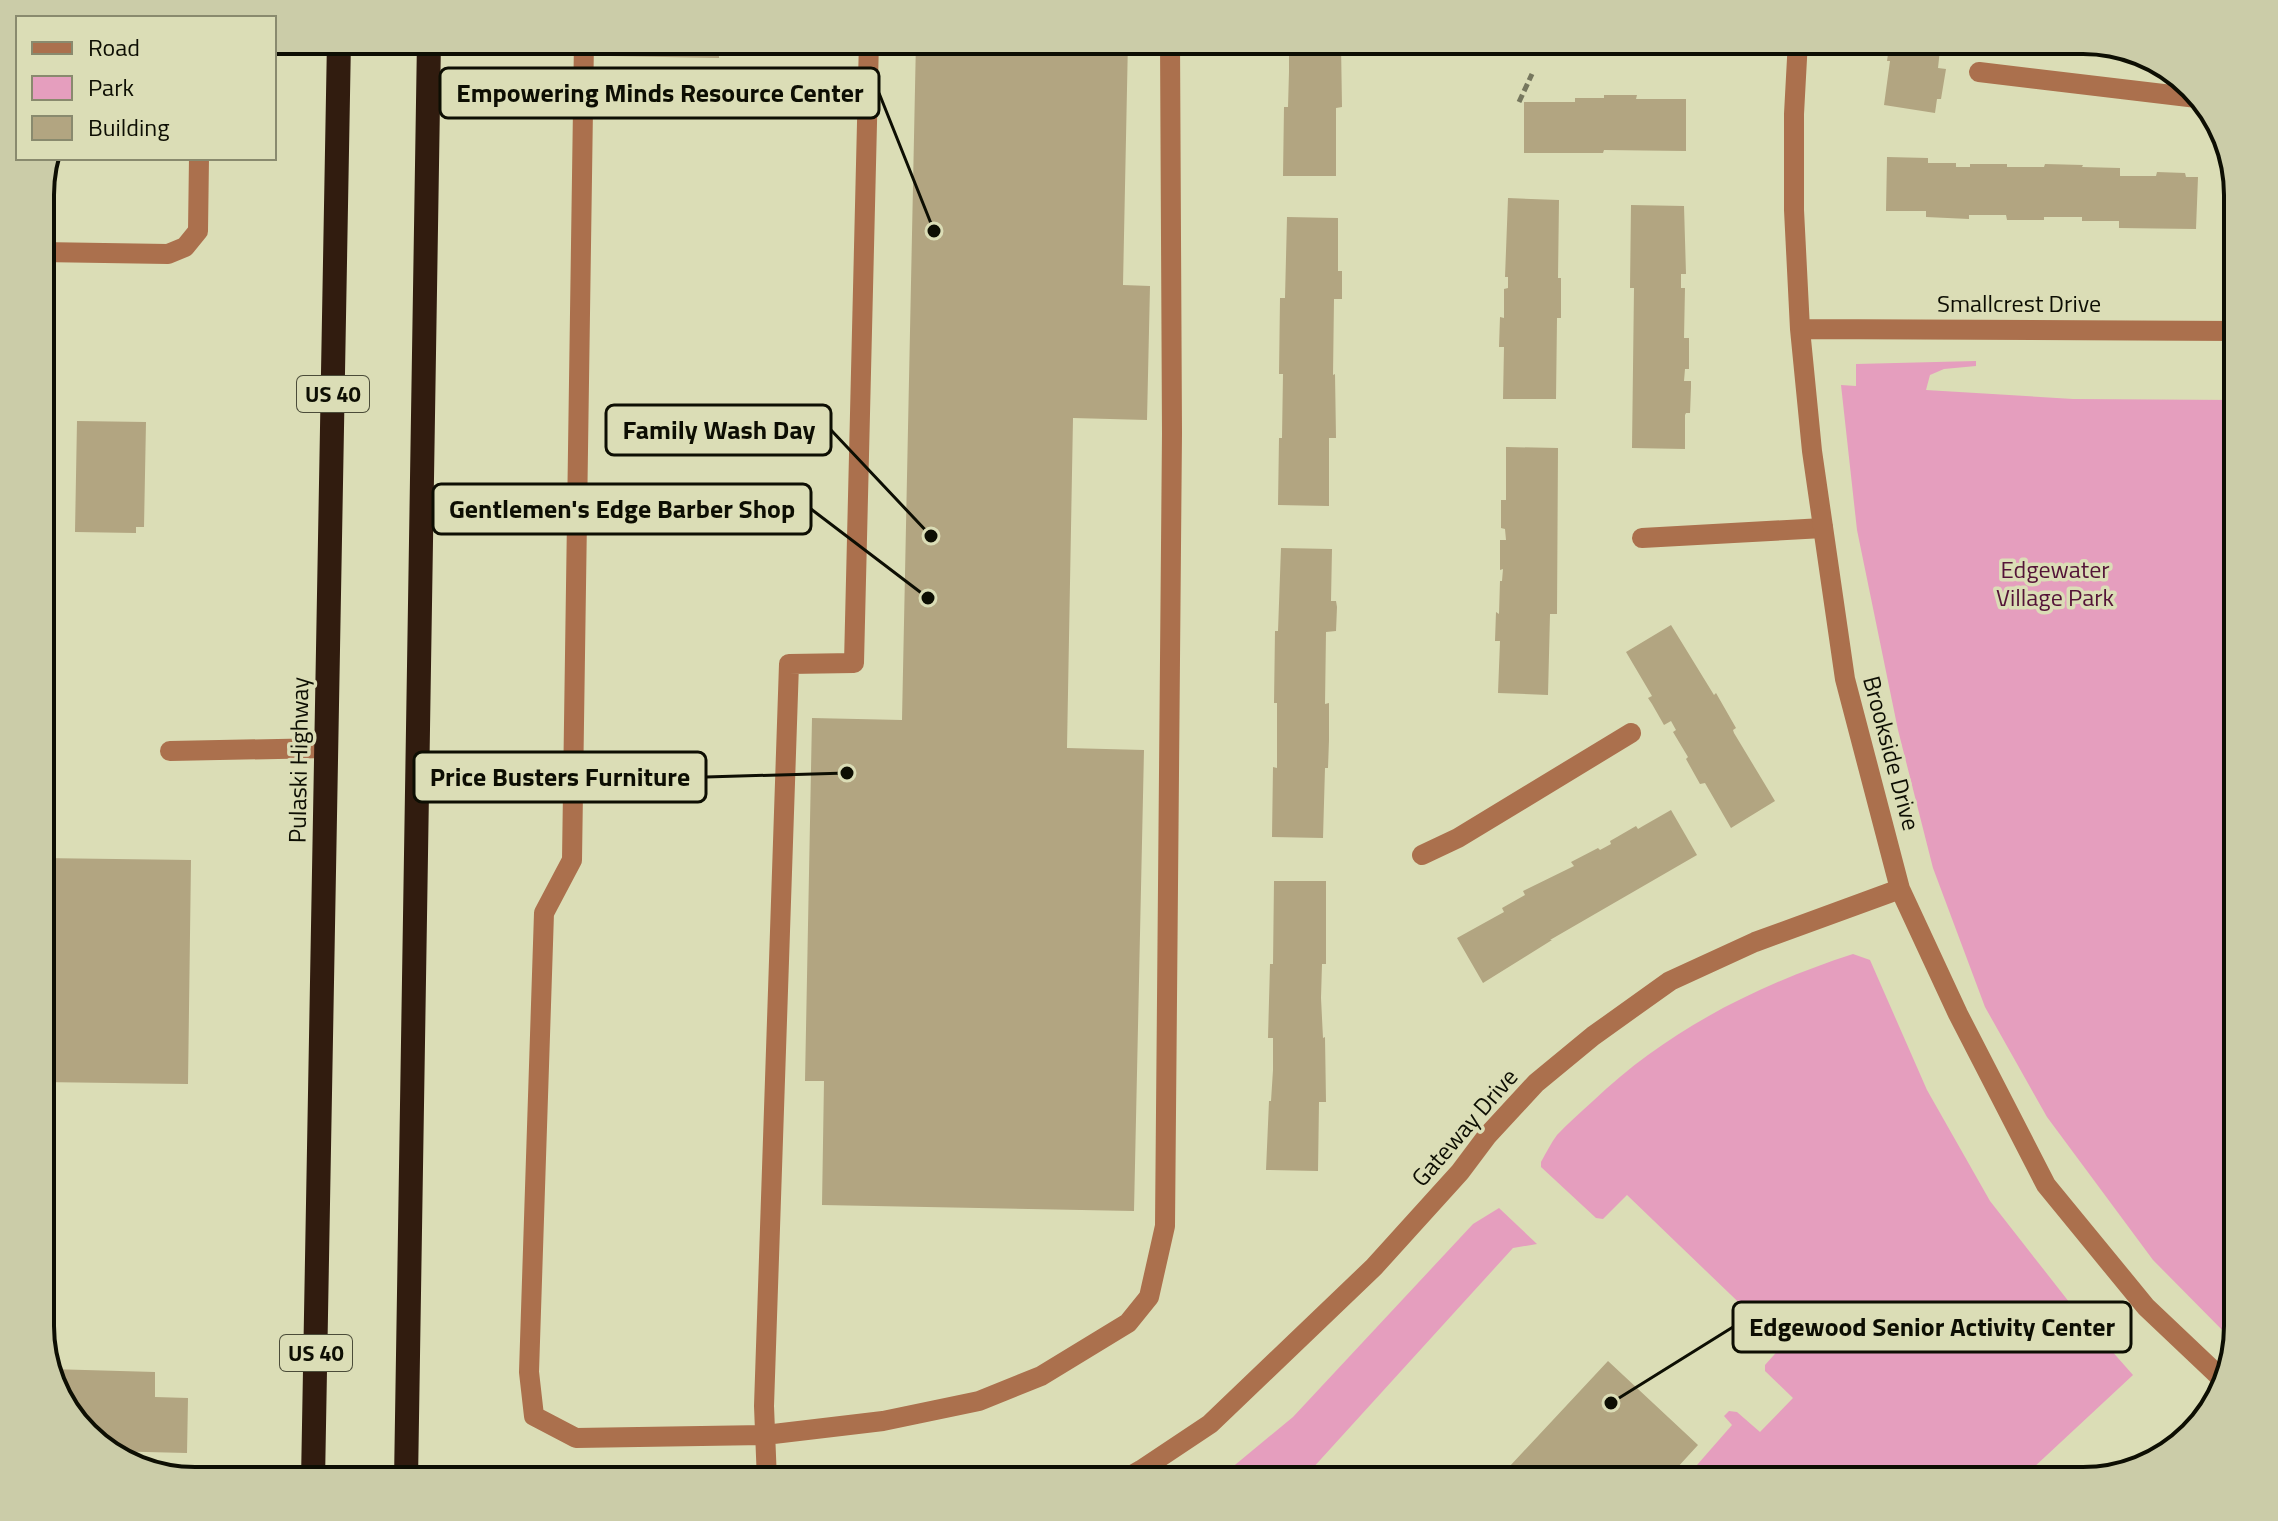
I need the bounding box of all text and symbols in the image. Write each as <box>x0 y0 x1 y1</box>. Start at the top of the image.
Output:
legend <box>16 16 276 160</box>
text: Road <box>88 29 140 65</box>
callout: Empowering Minds Resource Center <box>440 68 879 118</box>
text: Park <box>88 69 134 105</box>
text: Empowering Minds Resource Center <box>456 73 864 112</box>
text: Building <box>88 109 170 145</box>
street label: Smallcrest Drive <box>1937 285 2101 321</box>
road number: US 40 <box>297 376 369 412</box>
callout: Family Wash Day <box>606 405 831 455</box>
text: Family Wash Day <box>622 410 816 449</box>
callout: Gentlemen's Edge Barber Shop <box>433 484 811 534</box>
text: Gentlemen's Edge Barber Shop <box>449 489 795 528</box>
park label: Edgewater Village Park <box>1996 551 2115 615</box>
street label: Brookside Drive <box>1854 672 1930 834</box>
street label: Pulaski Highway <box>279 676 317 843</box>
callout: Price Busters Furniture <box>414 752 706 802</box>
text: Price Busters Furniture <box>430 757 690 796</box>
street label: Gateway Drive <box>1402 1060 1526 1194</box>
callout: Edgewood Senior Activity Center <box>1733 1302 2131 1352</box>
text: Edgewood Senior Activity Center <box>1749 1307 2115 1346</box>
road number: US 40 <box>280 1335 352 1371</box>

